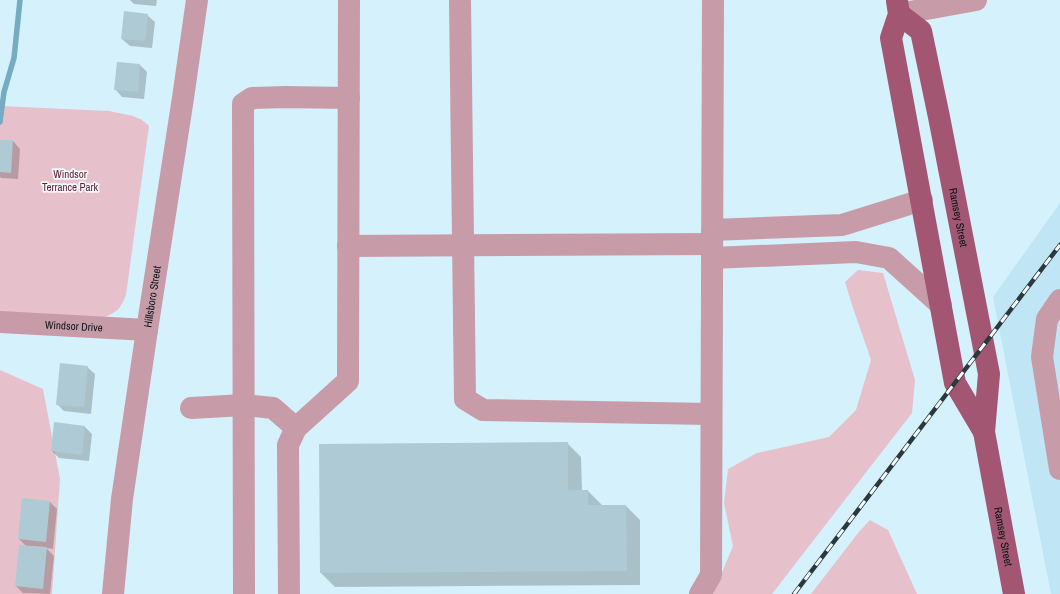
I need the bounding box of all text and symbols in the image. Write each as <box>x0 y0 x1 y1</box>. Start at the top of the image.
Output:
park label: Windsor Terrance Park <box>42 167 99 194</box>
street label: Ramsey Street <box>946 187 971 249</box>
street label: Hillsboro Street <box>140 264 164 329</box>
street label: Windsor Drive <box>45 317 103 335</box>
street label: Ramsey Street <box>991 506 1016 568</box>

